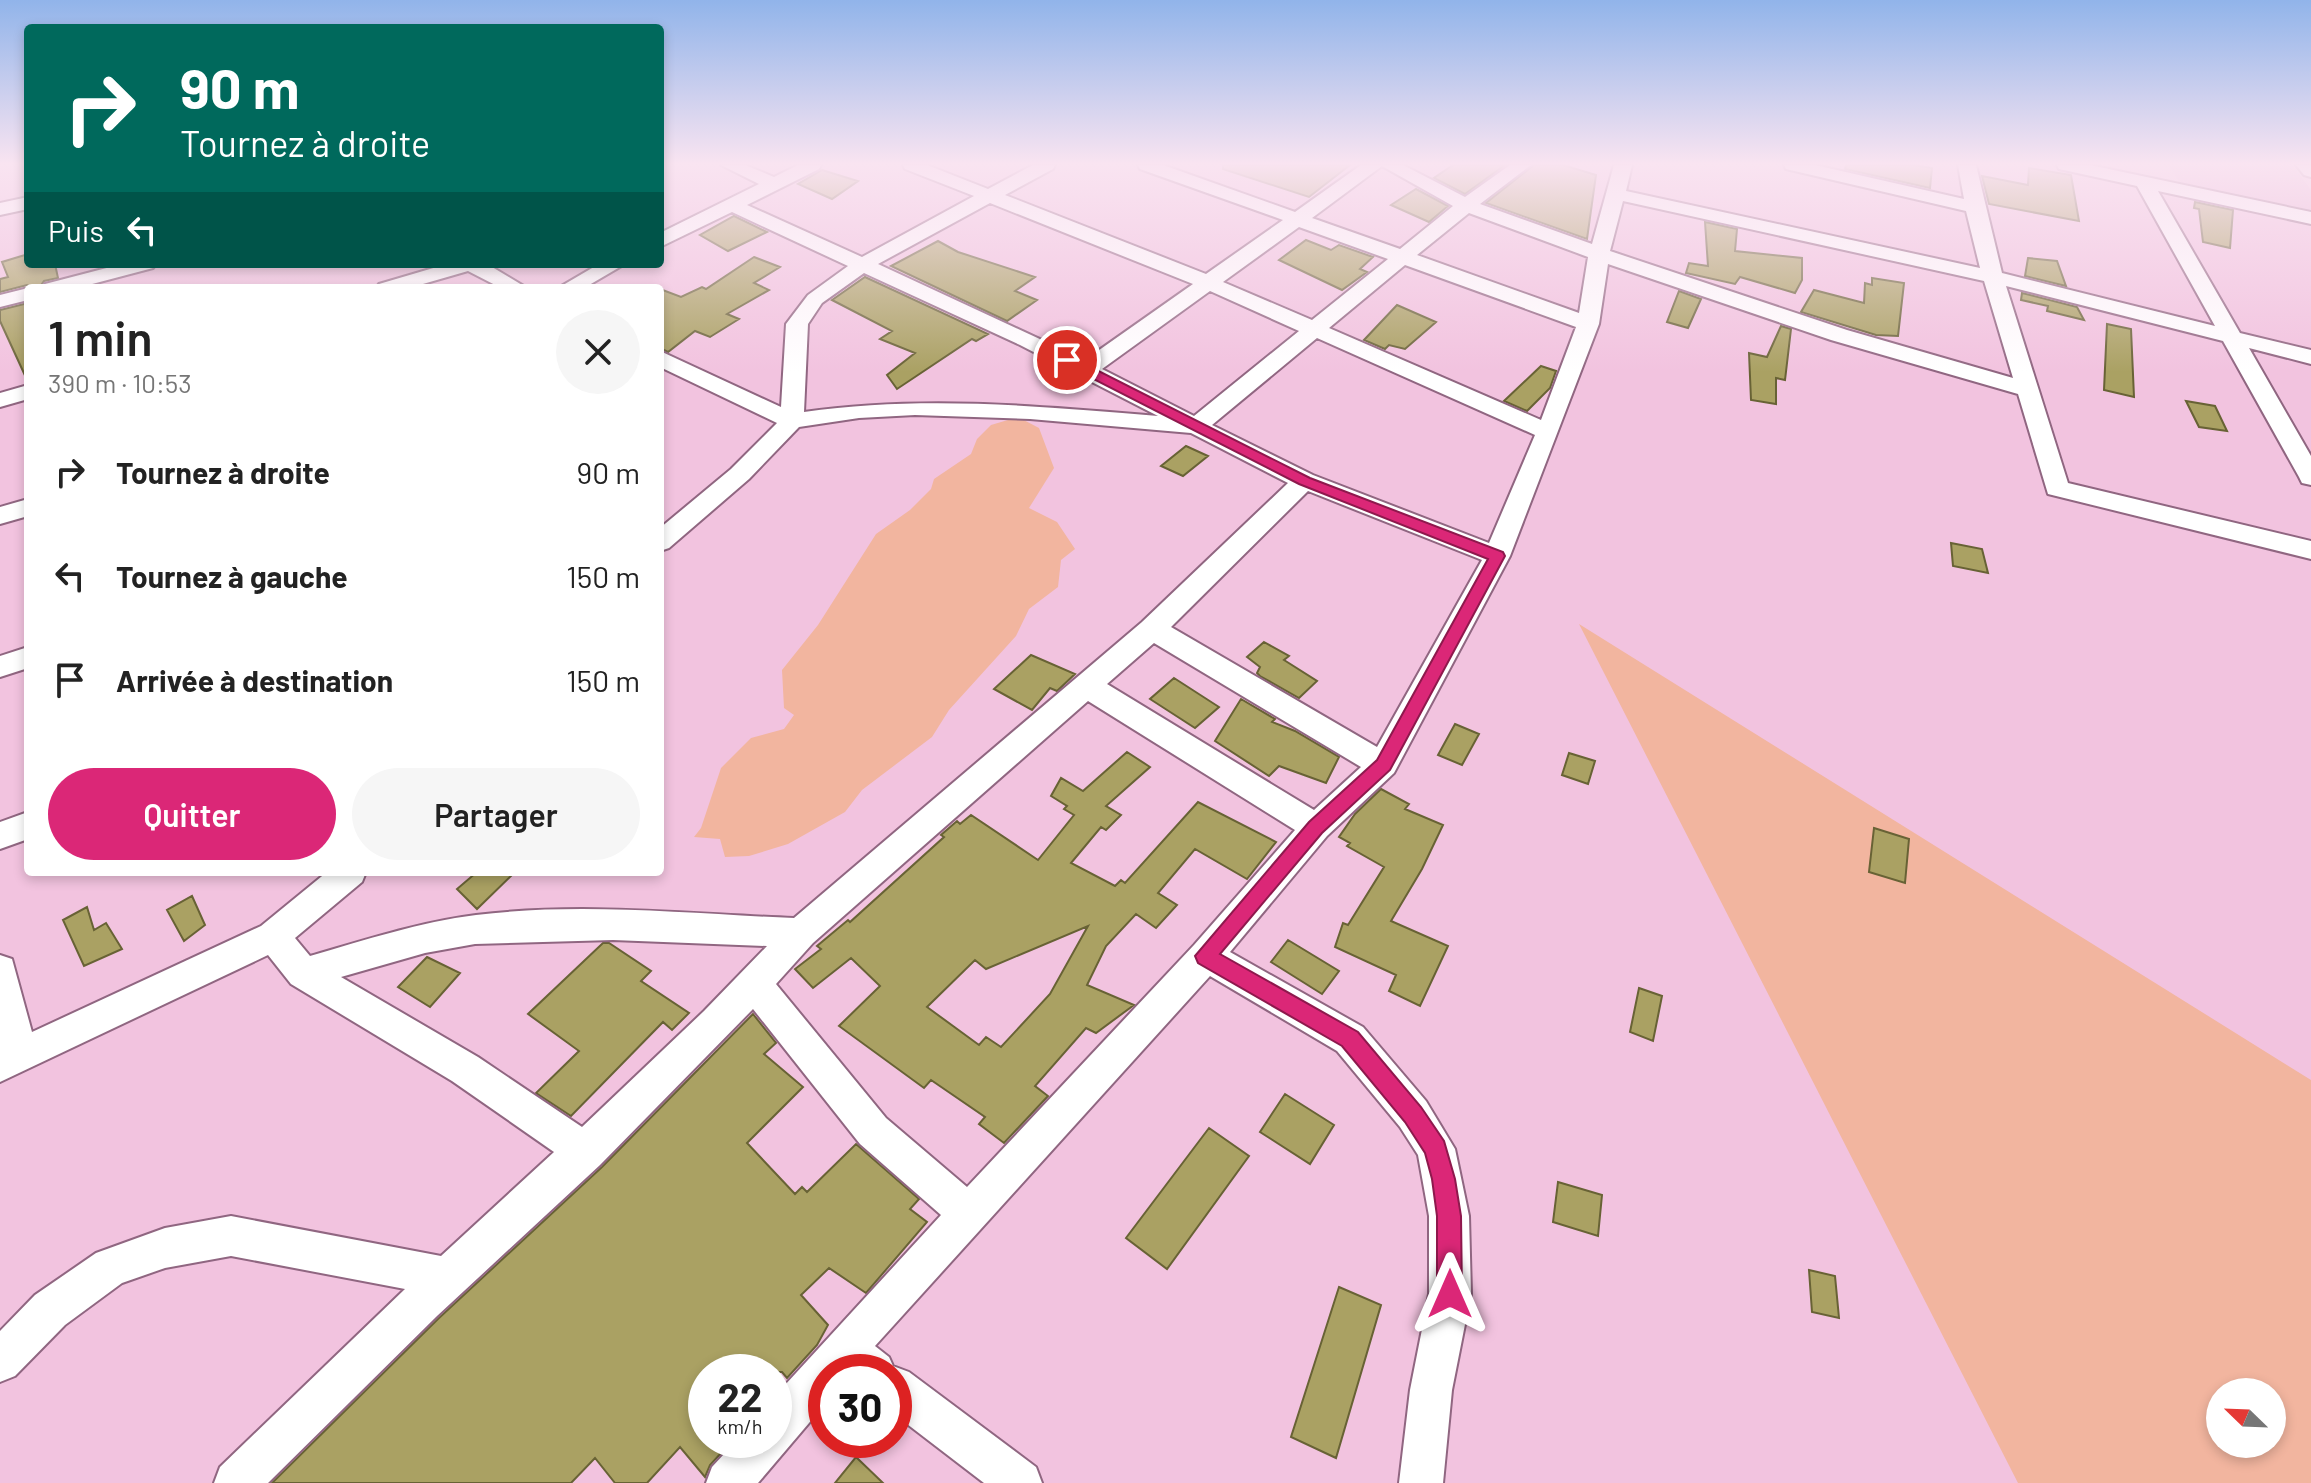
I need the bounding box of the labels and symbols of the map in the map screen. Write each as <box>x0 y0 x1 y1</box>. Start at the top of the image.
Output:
pin <box>1033 326 1101 394</box>
position arrow <box>1408 1252 1492 1336</box>
speed limit sign: 30 <box>808 1354 912 1458</box>
north arrow <box>2206 1378 2286 1458</box>

